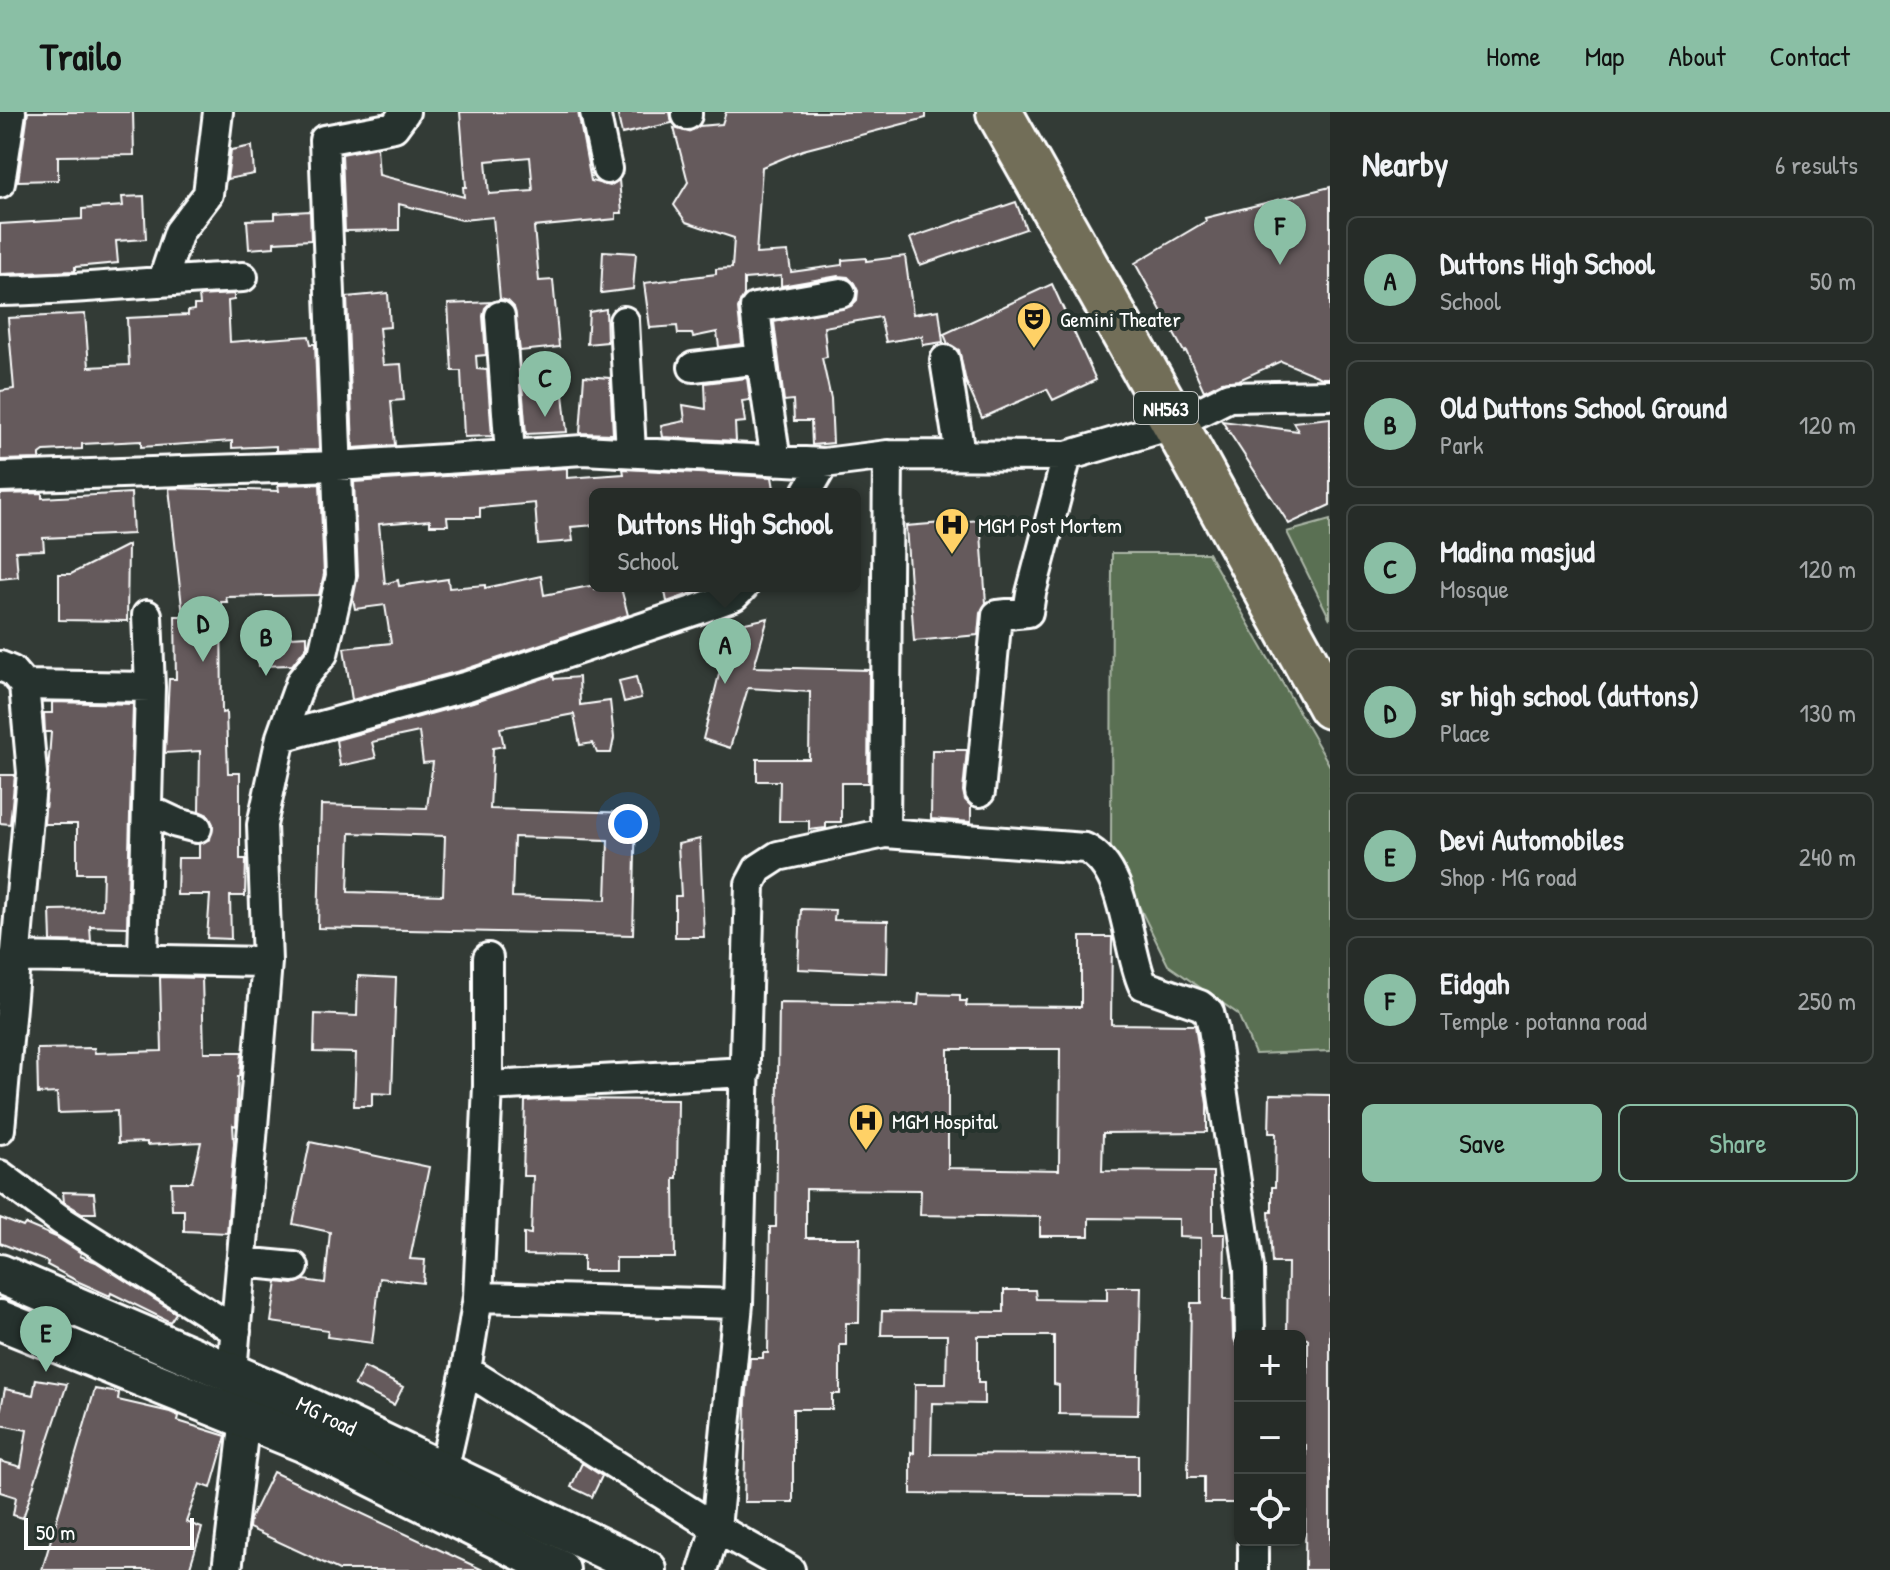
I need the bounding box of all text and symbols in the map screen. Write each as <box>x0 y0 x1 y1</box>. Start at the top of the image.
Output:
text: Trailo <box>40 30 121 82</box>
text: Home <box>1486 37 1541 75</box>
text: Map <box>1585 37 1624 75</box>
text: About <box>1668 37 1726 75</box>
text: Contact <box>1770 37 1850 75</box>
text: Nearby <box>1362 141 1448 187</box>
text: 6 results <box>1775 147 1858 182</box>
pin: F <box>1254 199 1306 265</box>
text: Duttons High School <box>1440 243 1655 283</box>
text: A <box>1384 263 1396 298</box>
text: 50 m <box>1810 263 1856 298</box>
text: School <box>1440 283 1501 318</box>
theatre icon: Gemini Theater <box>1015 300 1053 350</box>
place label: Gemini Theater <box>1060 304 1181 334</box>
pin: C <box>519 351 571 417</box>
text: Old Duttons School Ground <box>1440 387 1727 427</box>
road number: NH563 <box>1134 392 1198 424</box>
text: B <box>1383 407 1397 442</box>
text: 120 m <box>1799 407 1856 442</box>
text: Park <box>1440 427 1484 462</box>
popup <box>589 488 861 592</box>
text: Duttons High School <box>618 503 832 543</box>
hospital icon: MGM Post Mortem <box>933 506 971 556</box>
place label: MGM Post Mortem <box>978 510 1122 540</box>
text: Madina masjud <box>1440 531 1595 571</box>
text: School <box>618 543 678 578</box>
text: C <box>1383 551 1397 586</box>
text: 120 m <box>1799 551 1856 586</box>
text: Mosque <box>1440 571 1509 606</box>
pin: D <box>177 596 229 662</box>
pin: B <box>240 610 292 676</box>
pin: A <box>699 618 751 684</box>
text: sr high school (duttons) <box>1440 675 1700 715</box>
text: D <box>1384 695 1396 730</box>
text: 130 m <box>1800 695 1856 730</box>
text: Place <box>1440 715 1490 750</box>
your location <box>608 804 648 844</box>
text: Devi Automobiles <box>1440 819 1624 859</box>
text: E <box>1384 839 1396 874</box>
text: 240 m <box>1799 839 1856 874</box>
text: Shop · MG road <box>1440 859 1576 894</box>
text: Eidgah <box>1440 963 1509 1003</box>
text: F <box>1385 983 1395 1018</box>
text: 250 m <box>1798 983 1856 1018</box>
text: Temple · potanna road <box>1440 1003 1647 1038</box>
hospital icon: MGM Hospital <box>847 1102 885 1152</box>
button: Save <box>1362 1104 1602 1182</box>
button: Share <box>1618 1104 1858 1182</box>
place label: MGM Hospital <box>892 1106 998 1136</box>
pin: E <box>20 1306 72 1372</box>
map controls <box>1234 1330 1306 1546</box>
button: + <box>1234 1330 1306 1402</box>
street label: MG road <box>292 1388 362 1443</box>
button: − <box>1234 1402 1306 1474</box>
button: locate <box>1234 1474 1306 1546</box>
scale bar <box>24 1514 194 1550</box>
text: 50 m <box>36 1517 75 1547</box>

